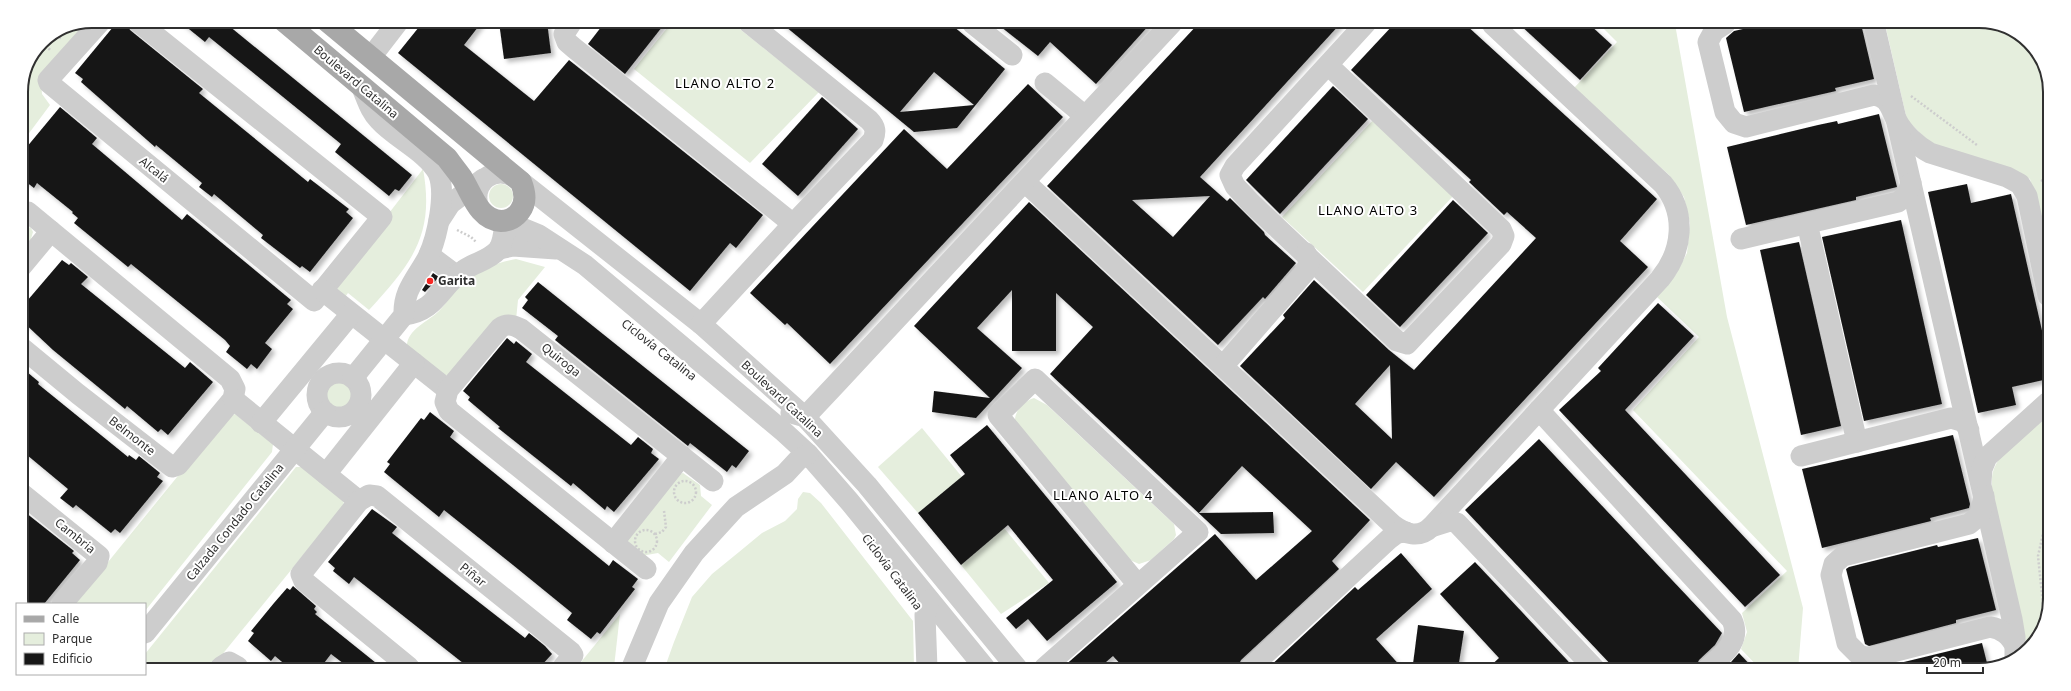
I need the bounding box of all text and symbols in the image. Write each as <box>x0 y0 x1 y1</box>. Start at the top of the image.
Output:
street label: Boulevard Catalina <box>310 41 402 122</box>
district label: LLANO ALTO 2 <box>675 74 775 92</box>
street label: Alcalá <box>136 153 173 187</box>
district label: LLANO ALTO 3 <box>1318 201 1418 219</box>
place label: Garita <box>438 272 475 289</box>
marker: Garita <box>425 276 435 286</box>
street label: Ciclovía Catalina <box>618 315 701 384</box>
street label: Quiroga <box>538 339 585 380</box>
street label: Boulevard Catalina <box>738 356 827 441</box>
street label: Belmonte <box>106 412 159 459</box>
street label: Calzada Condado Catalina <box>182 459 287 584</box>
district label: LLANO ALTO 4 <box>1053 486 1153 504</box>
street label: Cambria <box>51 514 99 557</box>
street label: Ciclovía Catalina <box>858 530 927 613</box>
street label: Piñar <box>457 559 490 591</box>
legend <box>16 603 146 675</box>
text: Calle <box>52 610 80 627</box>
text: Parque <box>52 630 93 647</box>
scale bar <box>1927 649 1983 675</box>
text: Edificio <box>52 650 93 667</box>
text: 20 m <box>1933 654 1961 671</box>

